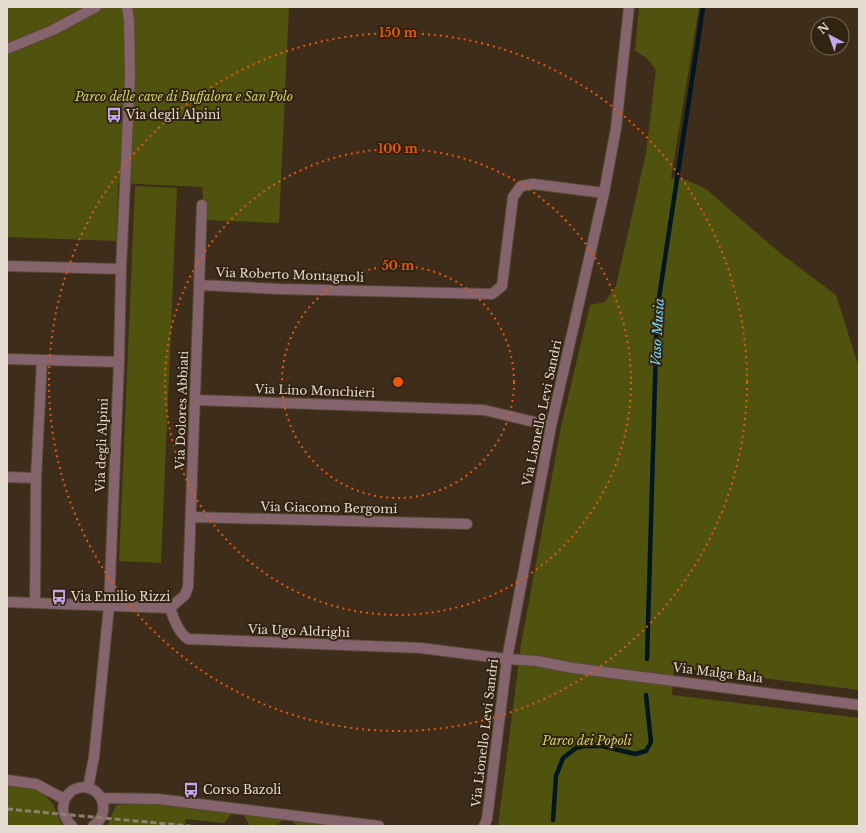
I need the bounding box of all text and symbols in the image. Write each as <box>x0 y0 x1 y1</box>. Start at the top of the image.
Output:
north arrow <box>810 16 850 56</box>
text: N <box>815 19 832 37</box>
text: 150 m <box>379 25 418 40</box>
park label: Parco delle cave di Buffalora e San Polo <box>74 89 293 104</box>
bus stop icon: Via degli Alpini <box>105 106 123 124</box>
place label: Via degli Alpini <box>125 107 220 122</box>
text: 100 m <box>378 141 419 156</box>
text: 50 m <box>382 258 415 273</box>
street label: Via Roberto Montagnoli <box>215 264 364 285</box>
water label: Vaso Musia <box>647 298 668 366</box>
street label: Via Lionello Levi Sandri <box>518 338 564 488</box>
street label: Via Dolores Abbiati <box>172 350 191 471</box>
centre of rings <box>391 375 405 389</box>
street label: Via Lino Monchieri <box>254 381 375 400</box>
street label: Via degli Alpini <box>92 398 111 493</box>
street label: Via Giacomo Bergomi <box>260 499 397 516</box>
bus stop icon: Via Emilio Rizzi <box>50 588 68 606</box>
place label: Via Emilio Rizzi <box>70 589 170 604</box>
street label: Via Ugo Aldrighi <box>247 621 350 640</box>
street label: Via Lionello Levi Sandri <box>468 658 501 809</box>
street label: Via Malga Bala <box>671 659 764 686</box>
park label: Parco dei Popoli <box>541 733 633 748</box>
bus stop icon: Corso Bazoli <box>182 781 200 799</box>
place label: Corso Bazoli <box>203 782 281 797</box>

